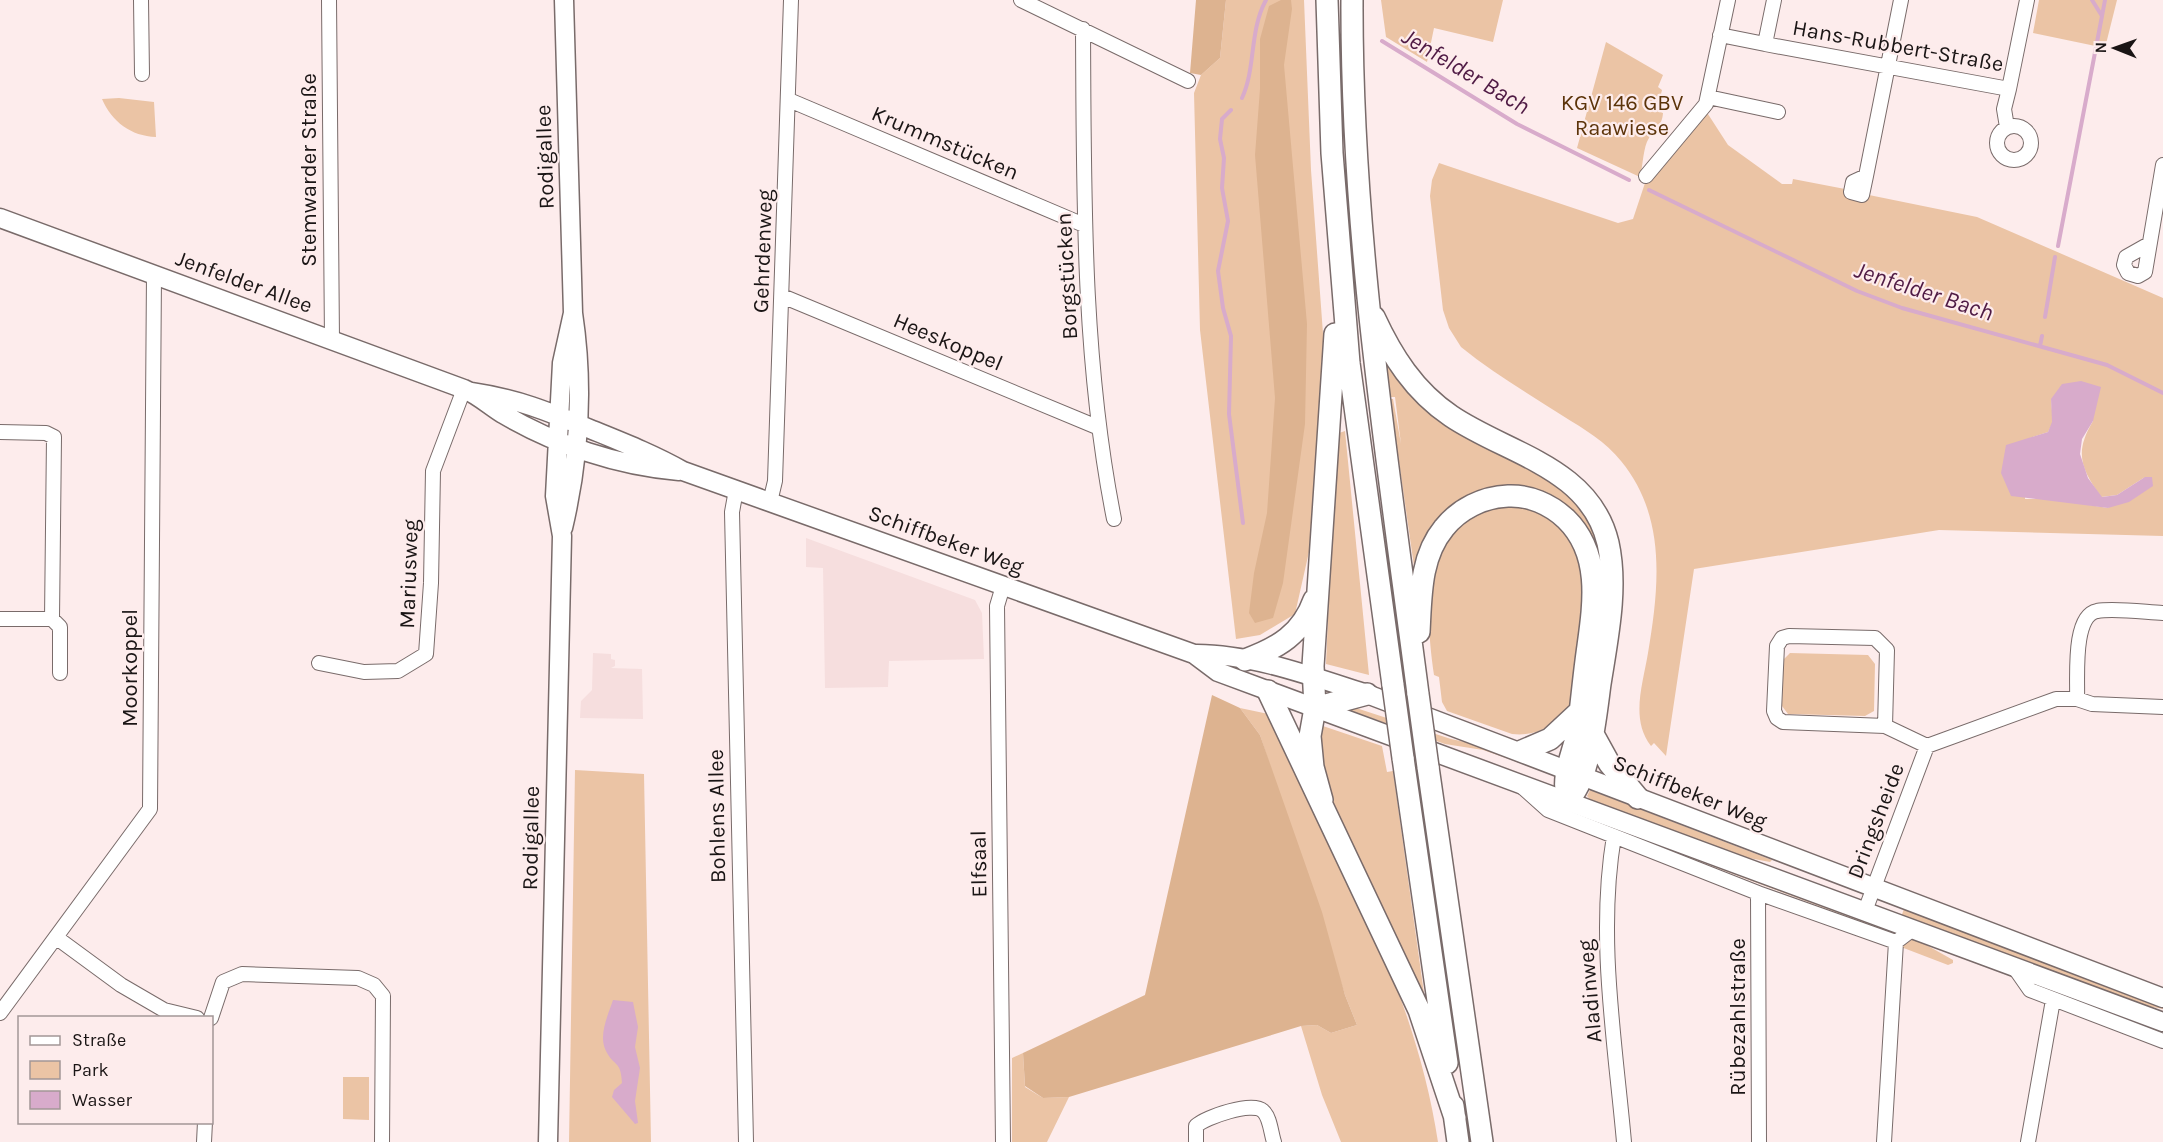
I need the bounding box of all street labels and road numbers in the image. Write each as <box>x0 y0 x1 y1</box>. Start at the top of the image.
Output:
street label: Hans-Rubbert-Straße <box>1790 15 2006 77</box>
street label: Stemwarder Straße <box>296 73 322 267</box>
street label: Krummstücken <box>868 100 1022 186</box>
street label: Rodigallee <box>530 104 560 210</box>
street label: Gehrdenweg <box>748 188 778 313</box>
street label: Borgstücken <box>1051 212 1083 340</box>
street label: Jenfelder Allee <box>172 245 316 319</box>
street label: Heeskoppel <box>889 307 1007 377</box>
street label: Schiffbeker Weg <box>865 500 1028 580</box>
street label: Mariusweg <box>394 518 424 629</box>
street label: Moorkoppel <box>117 609 143 727</box>
street label: Bohlens Allee <box>703 749 731 883</box>
street label: Schiffbeker Weg <box>1609 749 1771 835</box>
street label: Dringsheide <box>1842 760 1910 882</box>
street label: Rodigallee <box>517 786 545 890</box>
street label: Elfsaal <box>965 830 993 898</box>
street label: Aladinweg <box>1572 938 1607 1044</box>
street label: Rübezahlstraße <box>1725 938 1751 1096</box>

